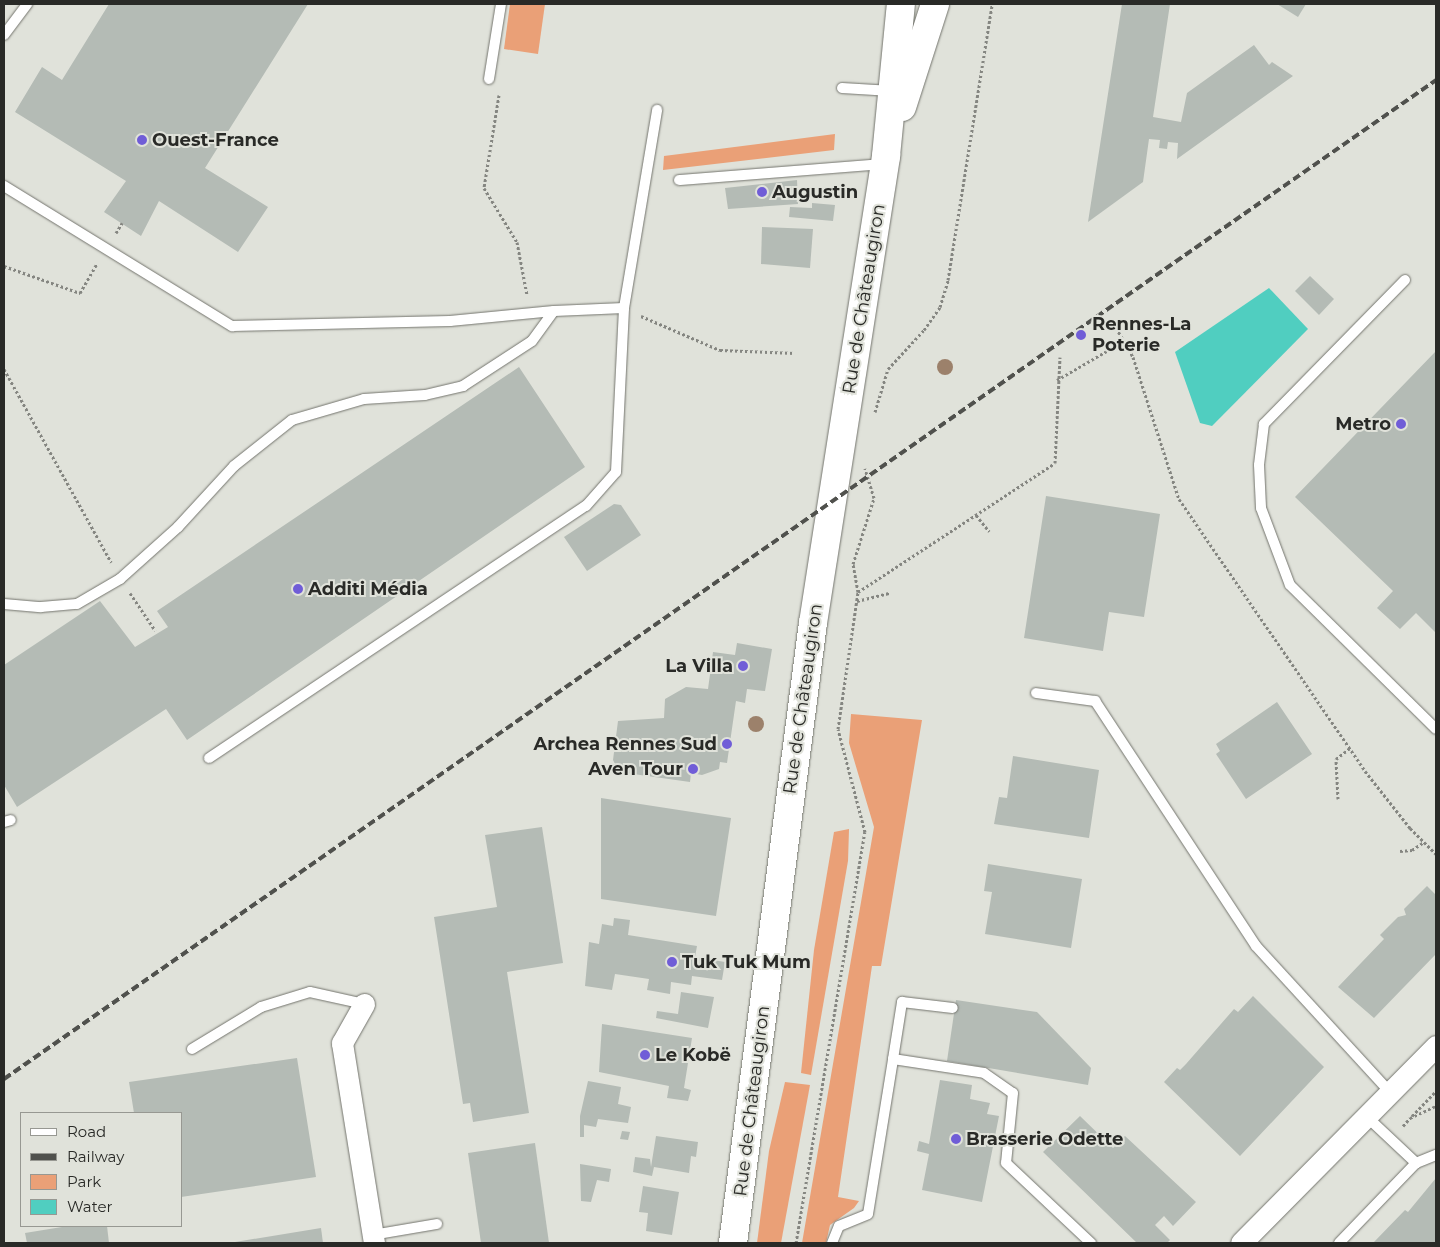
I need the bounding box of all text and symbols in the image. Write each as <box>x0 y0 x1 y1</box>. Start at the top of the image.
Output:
place label: Ouest-France <box>152 129 279 151</box>
marker: Ouest-France <box>136 134 148 146</box>
place label: Augustin <box>772 181 858 203</box>
marker: Augustin <box>756 186 768 198</box>
street label: Rue de Châteaugiron <box>838 203 890 395</box>
place label: Rennes-La Poterie <box>1092 314 1191 356</box>
marker: Rennes-La Poterie <box>1074 328 1088 342</box>
place label: Metro <box>1335 413 1391 435</box>
marker: Metro <box>1395 418 1407 430</box>
place label: Additi Média <box>308 578 428 600</box>
marker: Additi Média <box>292 583 304 595</box>
street label: Rue de Châteaugiron <box>779 602 827 796</box>
place label: La Villa <box>665 655 733 677</box>
marker: La Villa <box>737 660 749 672</box>
place label: Archea Rennes Sud <box>533 733 717 755</box>
marker: Archea Rennes Sud <box>721 738 733 750</box>
place label: Aven Tour <box>588 758 683 780</box>
marker: Aven Tour <box>687 763 699 775</box>
place label: Tuk Tuk Mum <box>682 951 811 973</box>
marker: Tuk Tuk Mum <box>666 956 678 968</box>
street label: Rue de Châteaugiron <box>730 1004 774 1198</box>
place label: Le Kobë <box>655 1044 731 1066</box>
marker: Le Kobë <box>639 1049 651 1061</box>
legend <box>20 1112 182 1227</box>
text: Road <box>67 1122 106 1141</box>
place label: Brasserie Odette <box>966 1128 1123 1150</box>
marker: Brasserie Odette <box>950 1133 962 1145</box>
text: Railway <box>67 1147 124 1166</box>
text: Park <box>67 1172 101 1191</box>
text: Water <box>67 1197 113 1216</box>

